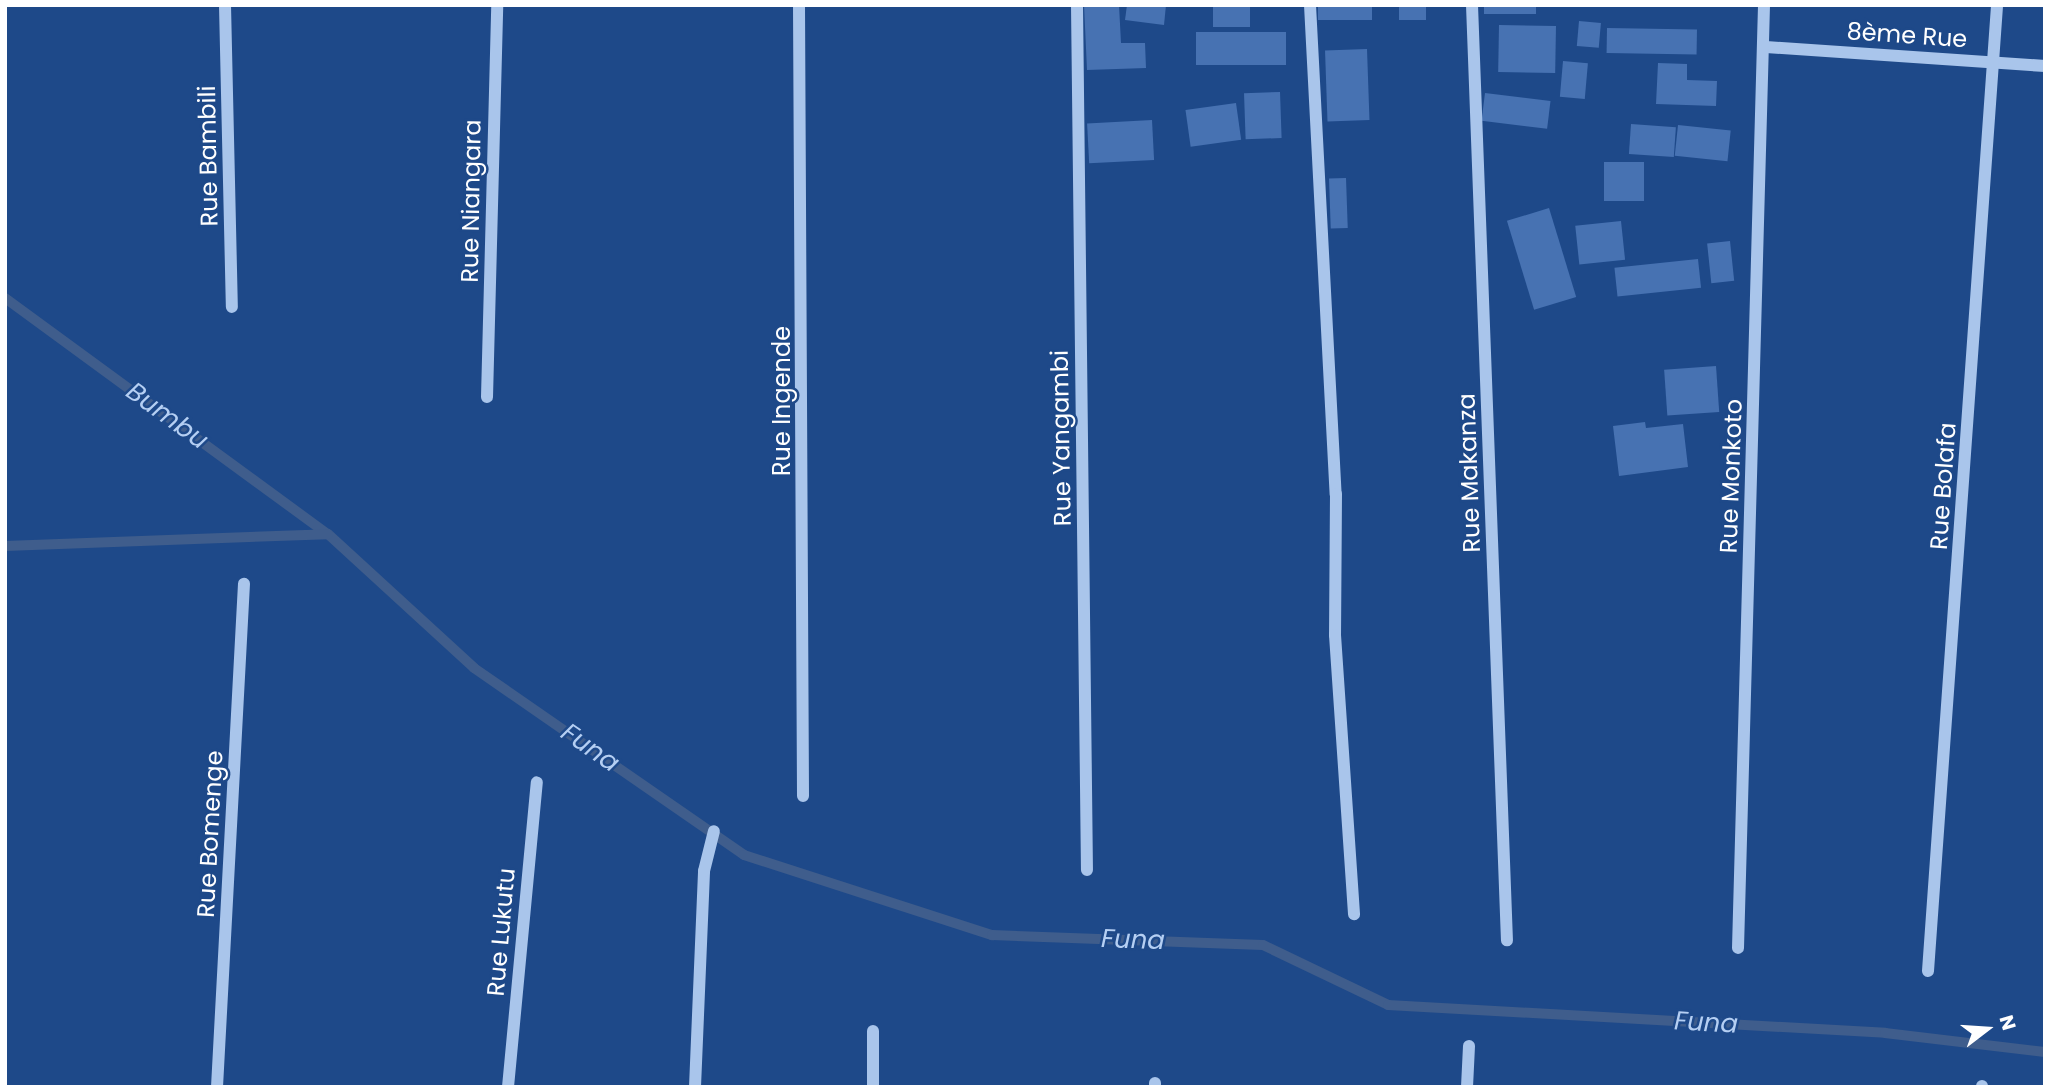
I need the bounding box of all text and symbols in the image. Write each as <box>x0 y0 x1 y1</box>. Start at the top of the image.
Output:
street label: 8ème Rue <box>1846 16 1968 54</box>
street label: Rue Bambili <box>192 85 224 227</box>
street label: Rue Niangara <box>455 119 487 283</box>
street label: Rue Ingende <box>768 326 796 476</box>
street label: Rue Yangambi <box>1045 350 1077 526</box>
water label: Bumbu <box>120 376 214 456</box>
street label: Rue Makanza <box>1452 393 1486 553</box>
street label: Rue Monkoto <box>1714 398 1748 554</box>
street label: Rue Bolafa <box>1924 421 1962 551</box>
water label: Funa <box>555 717 625 779</box>
street label: Rue Bomenge <box>191 750 229 918</box>
street label: Rue Lukutu <box>481 867 521 997</box>
water label: Funa <box>1100 923 1166 957</box>
north arrow <box>1952 994 2022 1064</box>
water label: Funa <box>1673 1006 1739 1040</box>
text: N <box>1993 1012 2023 1033</box>

